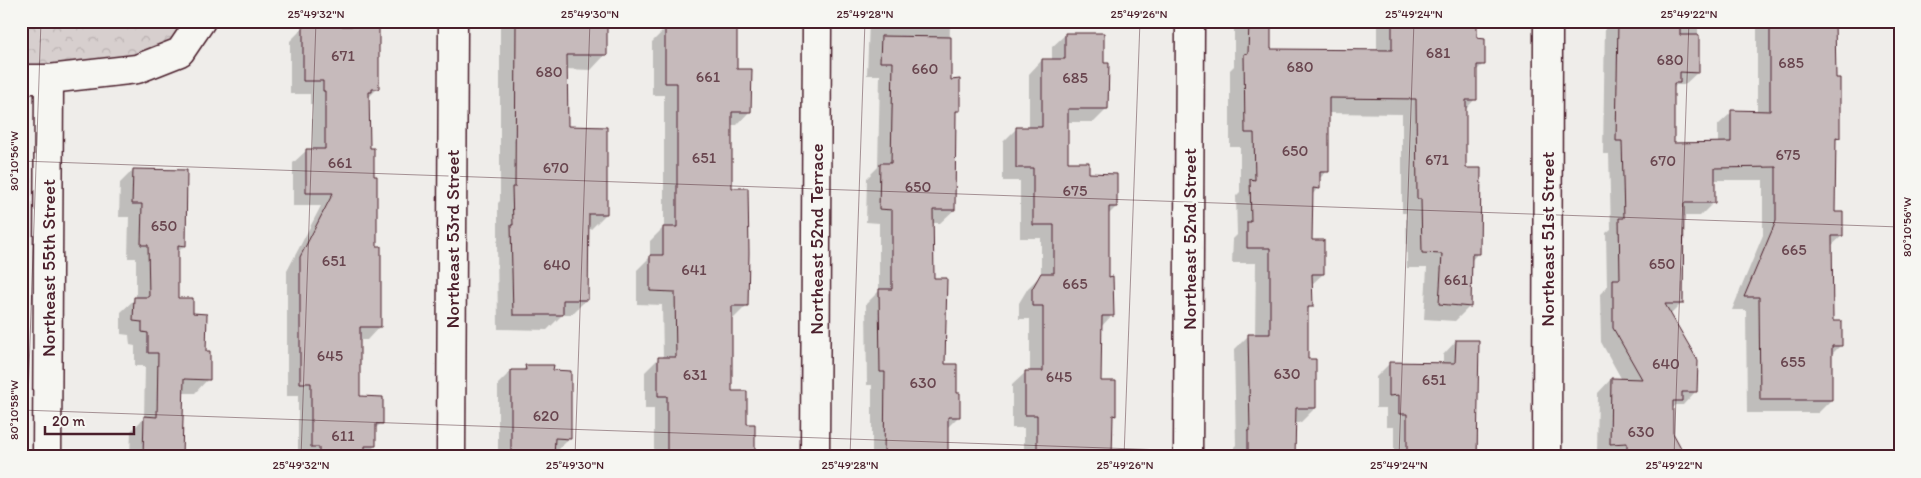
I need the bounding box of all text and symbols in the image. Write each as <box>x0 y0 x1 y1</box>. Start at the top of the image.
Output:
text: 25°49'32"N <box>287 7 345 21</box>
text: 25°49'30"N <box>561 7 619 21</box>
text: 25°49'28"N <box>836 7 894 21</box>
text: 25°49'26"N <box>1110 7 1168 21</box>
text: 25°49'24"N <box>1385 7 1443 21</box>
text: 25°49'22"N <box>1661 7 1717 21</box>
house number: 681 <box>1426 43 1451 62</box>
house number: 671 <box>331 46 355 65</box>
house number: 680 <box>1656 50 1684 69</box>
house number: 685 <box>1778 53 1804 72</box>
house number: 680 <box>1286 57 1314 76</box>
house number: 660 <box>912 59 938 78</box>
house number: 680 <box>535 62 563 81</box>
house number: 661 <box>696 67 721 86</box>
house number: 685 <box>1062 68 1088 87</box>
text: 80°10'56"W <box>7 131 21 191</box>
house number: 650 <box>1282 141 1308 160</box>
street label: Northeast 52nd Terrace <box>805 143 828 335</box>
house number: 675 <box>1776 145 1800 164</box>
house number: 651 <box>692 148 717 167</box>
street label: Northeast 52nd Street <box>1178 148 1201 330</box>
street label: Northeast 53rd Street <box>441 149 464 329</box>
house number: 671 <box>1425 150 1449 169</box>
street label: Northeast 51st Street <box>1536 151 1559 327</box>
house number: 670 <box>1650 151 1676 170</box>
house number: 661 <box>328 153 353 172</box>
house number: 670 <box>543 158 569 177</box>
house number: 650 <box>905 177 931 196</box>
street label: Northeast 55th Street <box>37 179 60 357</box>
house number: 675 <box>1063 181 1087 200</box>
text: 80°10'56"W <box>1900 197 1914 257</box>
house number: 650 <box>151 216 177 235</box>
house number: 665 <box>1781 240 1807 259</box>
house number: 651 <box>322 251 347 270</box>
house number: 650 <box>1649 254 1675 273</box>
house number: 640 <box>543 255 571 274</box>
house number: 641 <box>681 260 707 279</box>
house number: 661 <box>1444 270 1469 289</box>
house number: 665 <box>1062 274 1088 293</box>
house number: 645 <box>317 346 343 365</box>
house number: 655 <box>1780 352 1806 371</box>
house number: 640 <box>1652 354 1680 373</box>
house number: 630 <box>1273 364 1301 383</box>
house number: 631 <box>683 365 708 384</box>
house number: 645 <box>1046 367 1072 386</box>
house number: 651 <box>1422 370 1447 389</box>
house number: 630 <box>909 373 937 392</box>
text: 80°10'58"W <box>7 380 21 440</box>
scale bar <box>45 403 134 435</box>
house number: 620 <box>533 406 559 425</box>
text: 20 m <box>52 412 86 430</box>
house number: 630 <box>1627 422 1655 441</box>
house number: 611 <box>331 426 355 445</box>
text: 25°49'32"N <box>272 458 330 472</box>
text: 25°49'30"N <box>546 458 604 472</box>
text: 25°49'28"N <box>821 458 879 472</box>
text: 25°49'26"N <box>1096 458 1154 472</box>
text: 25°49'24"N <box>1370 458 1428 472</box>
text: 25°49'22"N <box>1646 458 1702 472</box>

